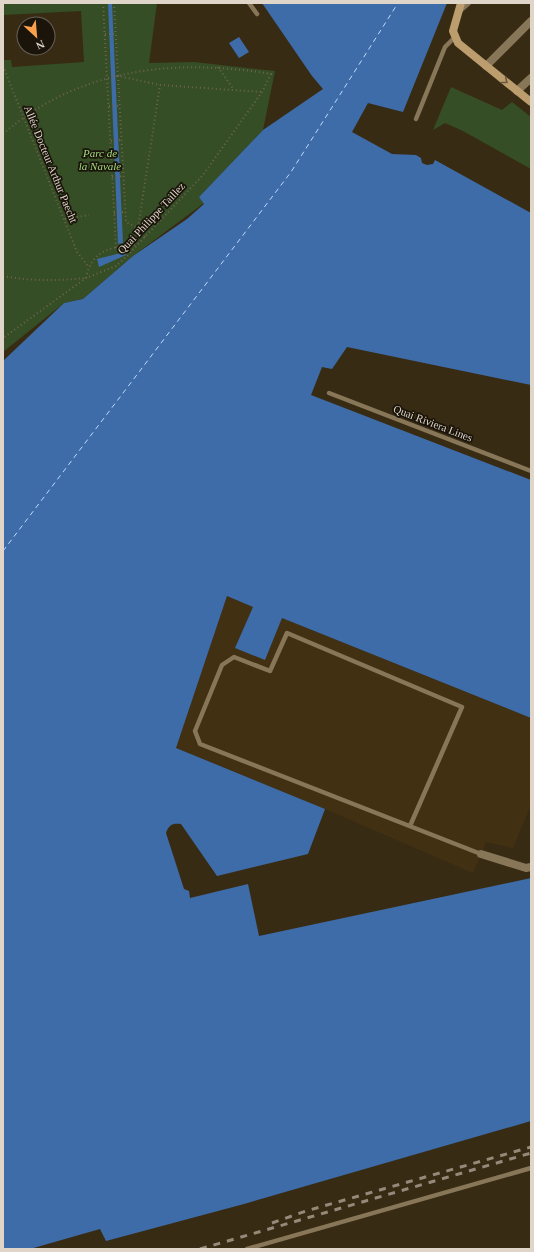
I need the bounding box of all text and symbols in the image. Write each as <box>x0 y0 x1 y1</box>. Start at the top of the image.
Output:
north arrow <box>16 16 56 56</box>
text: N <box>34 38 47 52</box>
one-way arrow <box>500 77 508 84</box>
street label: Allée Docteur Arthur Paecht <box>22 104 80 224</box>
park label: Parc de la Navale <box>79 147 121 172</box>
street label: Quai Philippe Taillez <box>115 180 187 256</box>
street label: Quai Riviera Lines <box>392 402 474 444</box>

